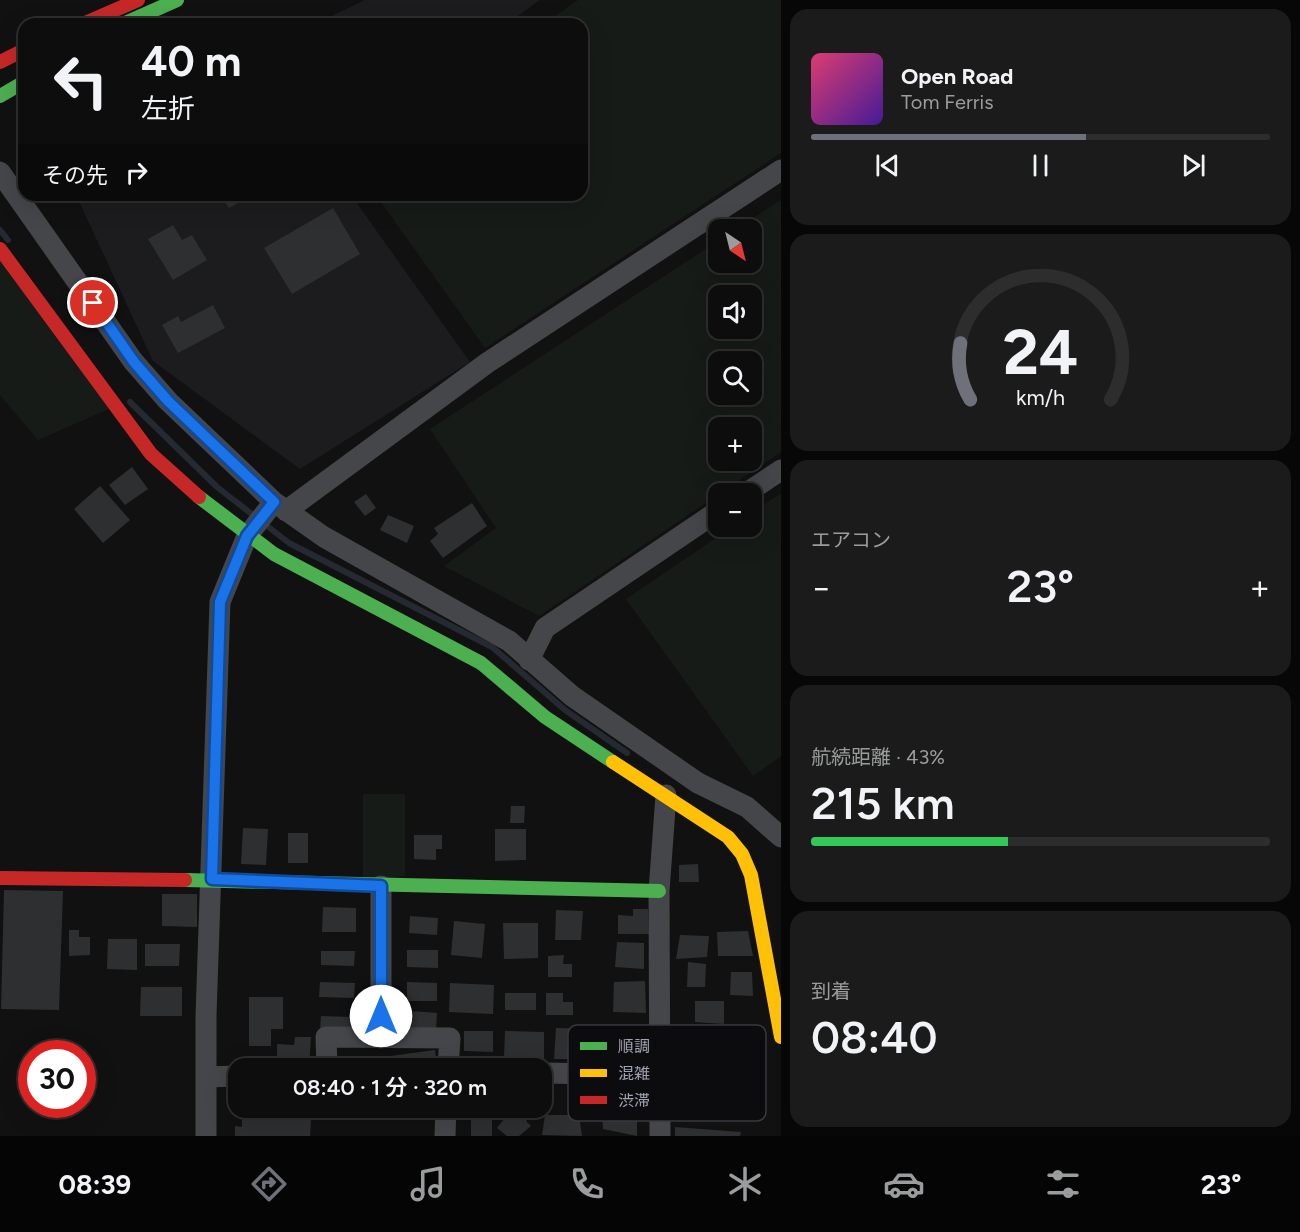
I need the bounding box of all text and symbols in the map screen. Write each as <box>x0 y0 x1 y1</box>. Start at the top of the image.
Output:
text: 40 m <box>141 36 241 87</box>
icon: left <box>42 42 120 120</box>
text: Open Road <box>901 63 1013 90</box>
text: Tom Ferris <box>901 90 994 114</box>
text: 左折 <box>141 92 195 125</box>
icon: previous <box>871 149 904 182</box>
icon: pause <box>1024 149 1057 182</box>
icon: next <box>1177 149 1210 182</box>
icon: right <box>120 156 153 189</box>
text: その先 <box>42 162 108 189</box>
north arrow <box>708 219 762 273</box>
map controls <box>708 219 762 537</box>
pin <box>67 277 118 328</box>
button: sound <box>708 285 762 339</box>
icon: arrive <box>76 286 109 319</box>
text: 24 <box>1003 315 1078 390</box>
button: search <box>708 351 762 405</box>
text: km/h <box>1016 385 1065 410</box>
button: + <box>708 417 762 471</box>
button: − <box>708 483 762 537</box>
text: エアコン <box>811 528 891 552</box>
text: 23° <box>1007 559 1074 613</box>
text: − <box>811 568 832 607</box>
text: + <box>1249 568 1270 607</box>
text: 航続距離 · 43% <box>811 745 945 769</box>
text: 215 km <box>811 776 955 830</box>
text: 到着 <box>811 979 851 1003</box>
position arrow <box>349 984 413 1048</box>
text: 08:40 <box>811 1010 938 1064</box>
legend <box>568 1025 766 1121</box>
text: 順調 <box>618 1037 650 1056</box>
speed limit sign: 30 <box>18 1040 96 1118</box>
text: 混雑 <box>618 1064 650 1083</box>
text: 08:40 · 1 分 · 320 m <box>293 1074 487 1101</box>
text: 渋滞 <box>618 1091 650 1110</box>
icon: directions <box>248 1163 290 1205</box>
icon: music <box>407 1163 449 1205</box>
icon: phone <box>566 1163 608 1205</box>
icon: climate <box>724 1163 766 1205</box>
icon: car <box>883 1163 925 1205</box>
icon: filters <box>1042 1163 1084 1205</box>
text: 08:39 <box>58 1168 131 1201</box>
text: 23° <box>1201 1168 1242 1201</box>

